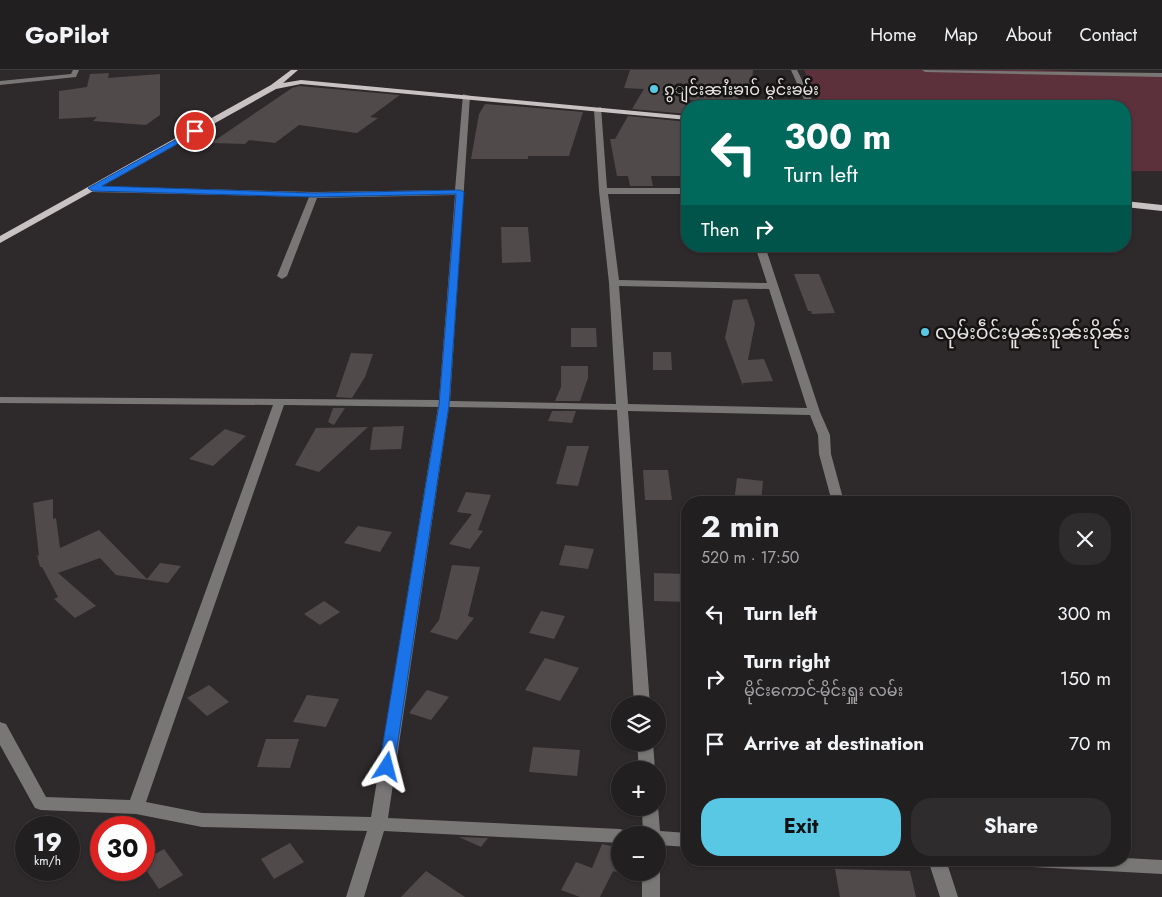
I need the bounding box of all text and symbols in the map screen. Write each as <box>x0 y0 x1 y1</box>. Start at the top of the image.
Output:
text: GoPilot <box>25 17 109 52</box>
text: Home <box>870 22 916 48</box>
text: Map <box>944 22 978 48</box>
text: About <box>1006 22 1051 48</box>
text: Contact <box>1079 22 1137 48</box>
place label: ၵွျင်းၼၢႆးၶၢဝ် မွင်းၶမ်း <box>664 78 819 103</box>
marker: ၵွျင်းၼၢႆးၶၢဝ် မွင်းၶမ်း <box>648 83 660 95</box>
pin <box>174 110 216 152</box>
text: 300 m <box>784 112 891 162</box>
icon: arrive <box>181 117 209 145</box>
icon: left <box>701 120 766 185</box>
text: Turn left <box>784 158 858 190</box>
icon: right <box>750 215 778 243</box>
text: Then <box>701 216 740 243</box>
place label: လုမ်းဝဵင်းမူၼ်းၵူၼ်းၵိုၼ်း <box>935 318 1130 349</box>
marker: လုမ်းဝဵင်းမူၼ်းၵူၼ်းၵိုၼ်း <box>919 326 931 338</box>
text: 2 min <box>701 505 780 548</box>
button: close <box>1059 513 1111 565</box>
text: 520 m · 17:50 <box>701 546 799 569</box>
icon: left <box>701 600 729 628</box>
text: Turn left <box>744 600 817 627</box>
text: 300 m <box>1057 600 1111 627</box>
text: Turn right <box>744 648 830 675</box>
icon: right <box>701 665 729 693</box>
text: 150 m <box>1060 665 1111 692</box>
text: မိုင်းကောင်-မိုင်းရှူး လမ်း <box>744 679 903 702</box>
map controls <box>611 696 666 881</box>
button: layers <box>611 696 666 751</box>
icon: arrive <box>701 730 729 758</box>
text: Arrive at destination <box>744 730 924 757</box>
text: 70 m <box>1069 730 1111 757</box>
position arrow <box>360 740 412 792</box>
button: + <box>611 761 666 816</box>
button: Exit <box>701 798 901 856</box>
button: Share <box>911 798 1111 856</box>
speed limit sign: 30 <box>90 816 155 881</box>
text: 19 <box>33 824 62 860</box>
button: − <box>611 826 666 881</box>
text: km/h <box>34 852 61 870</box>

